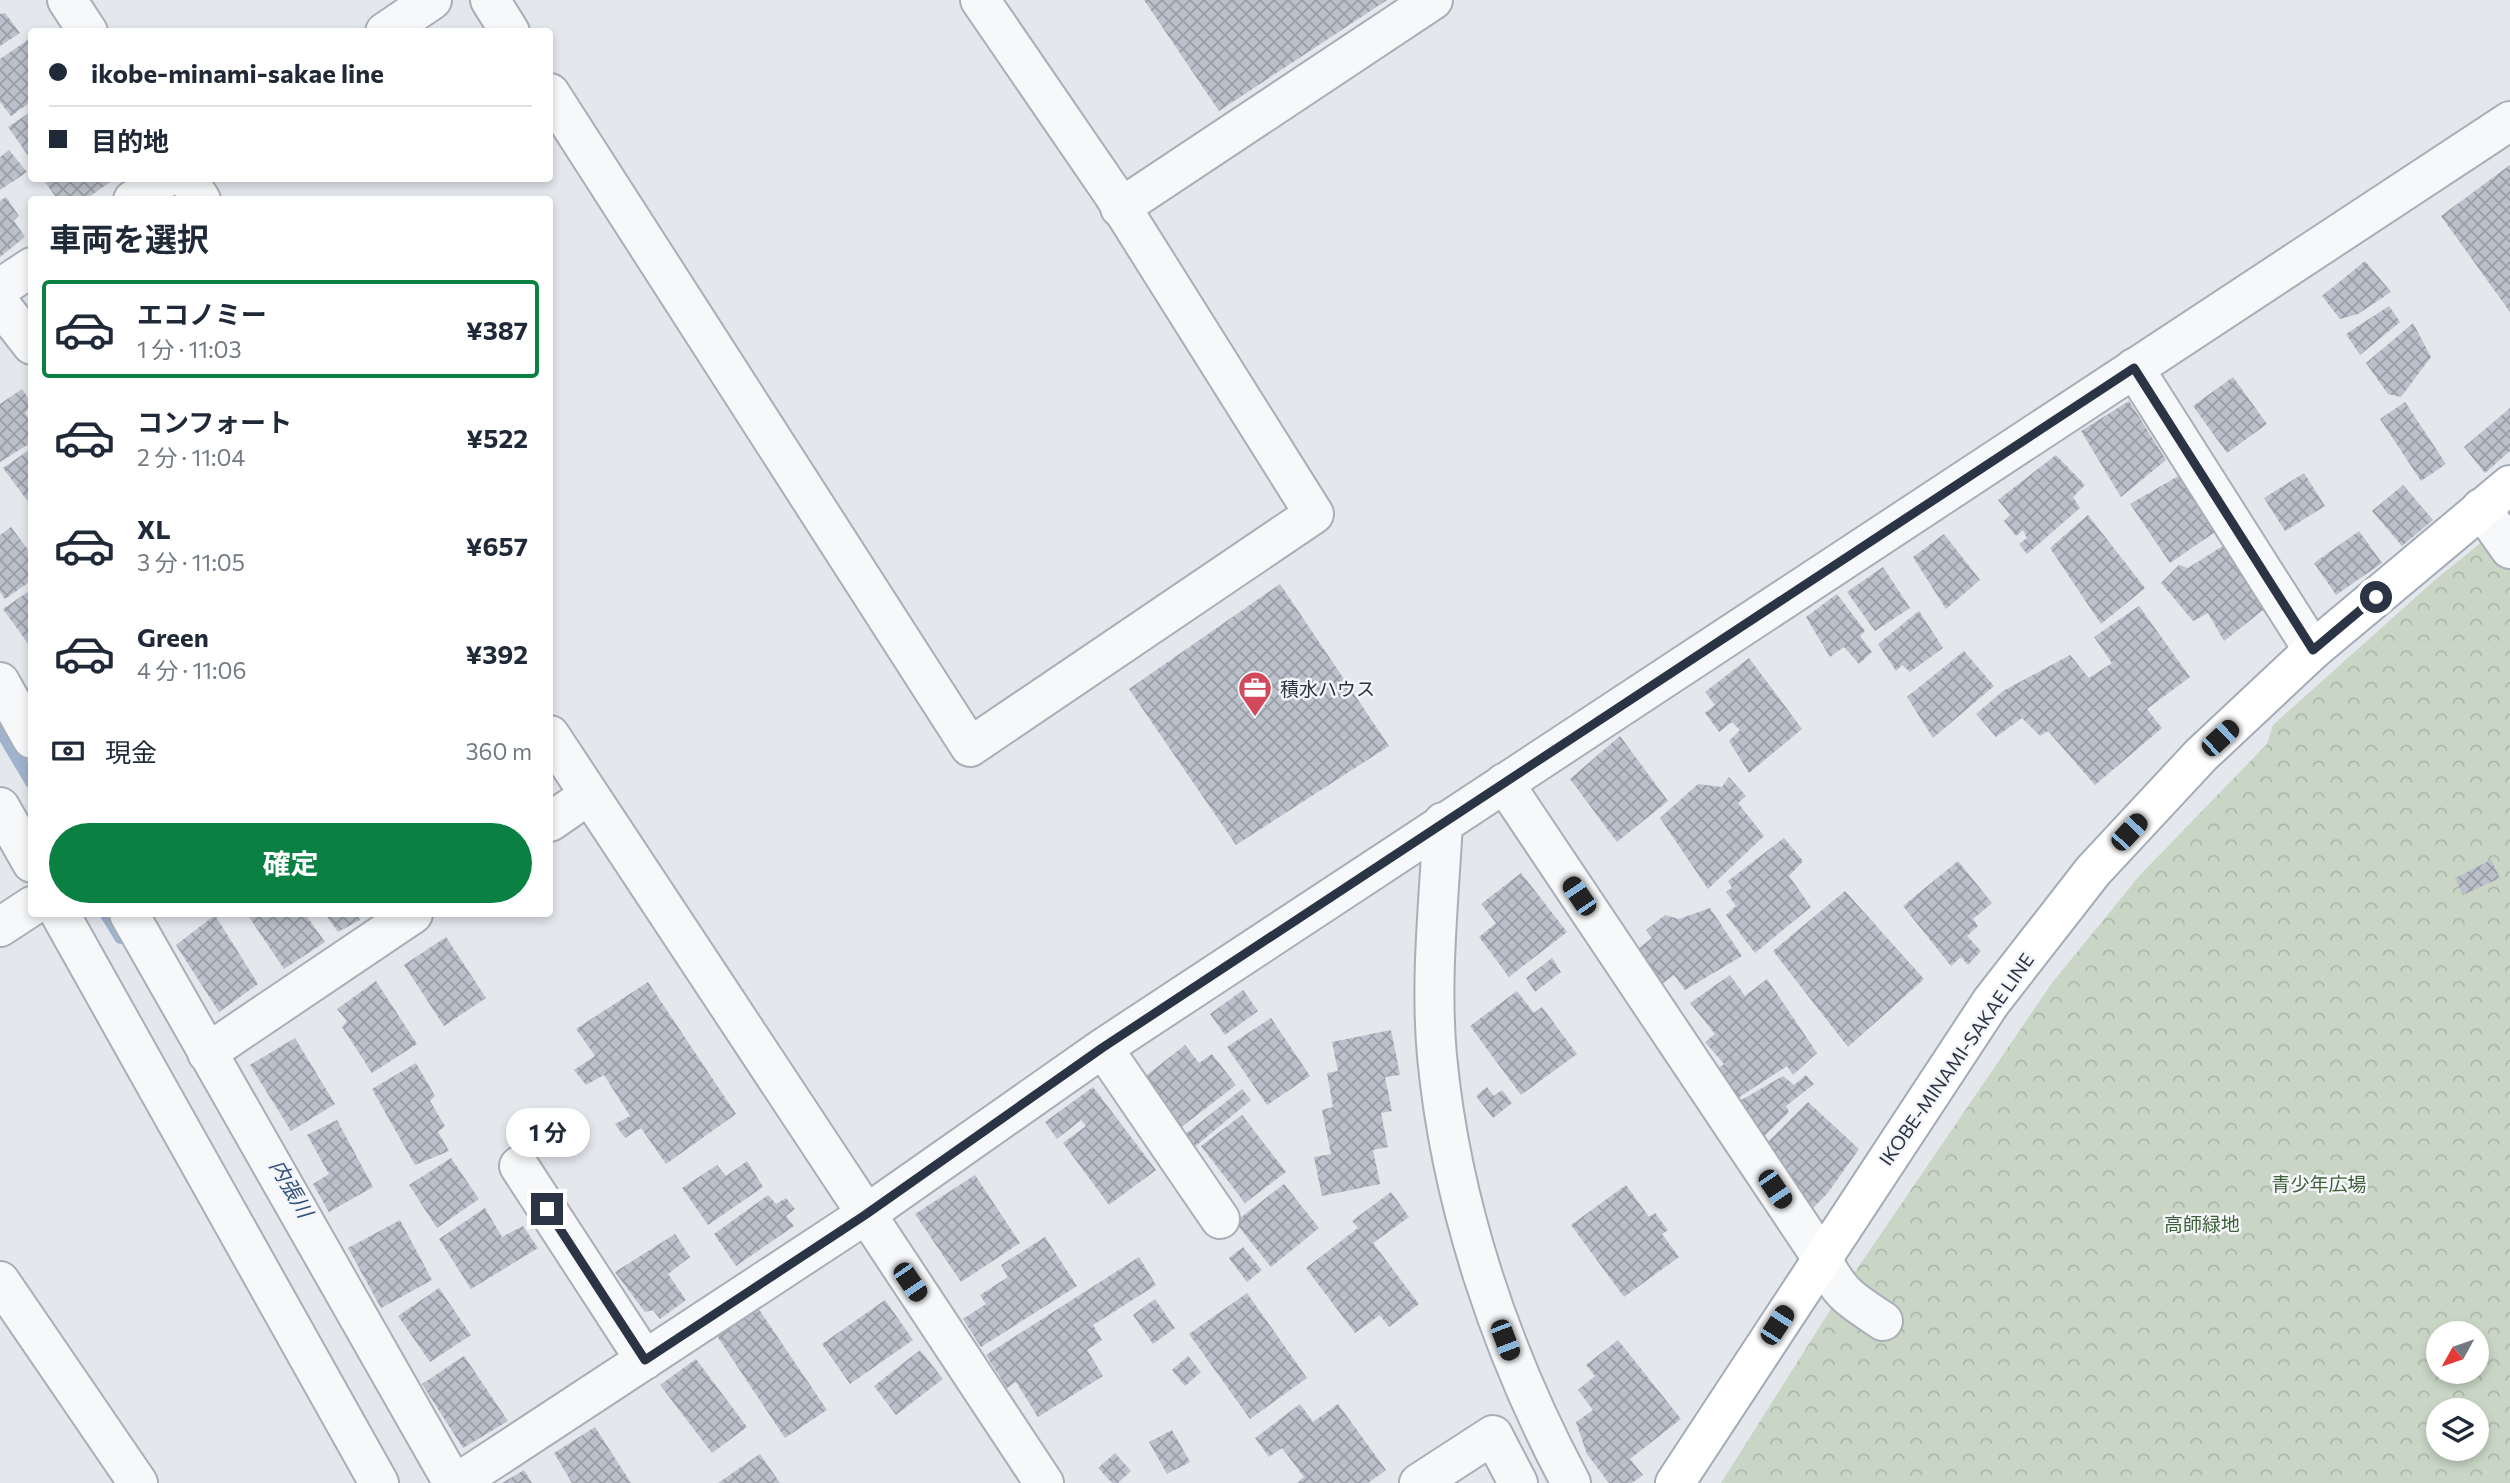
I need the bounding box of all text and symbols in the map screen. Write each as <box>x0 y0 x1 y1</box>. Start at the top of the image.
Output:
text: ikobe-minami-sakae line <box>91 57 384 88</box>
text: 目的地 <box>91 125 169 156</box>
text: 車両を選択 <box>49 218 209 258</box>
icon: car <box>53 298 116 361</box>
text: エコノミー <box>137 298 267 329</box>
text: ¥387 <box>466 314 528 345</box>
text: 1 分 · 11:03 <box>137 335 242 363</box>
icon: car <box>53 406 116 469</box>
text: コンフォート <box>137 406 292 437</box>
text: ¥522 <box>466 422 528 453</box>
text: 2 分 · 11:04 <box>137 443 245 471</box>
text: XL <box>137 513 171 544</box>
icon: car <box>53 514 116 577</box>
text: ¥657 <box>466 530 528 561</box>
text: 3 分 · 11:05 <box>137 548 245 576</box>
route start <box>2360 581 2392 613</box>
text: Green <box>137 621 209 652</box>
icon: car <box>53 622 116 685</box>
text: ¥392 <box>465 638 528 669</box>
text: 4 分 · 11:06 <box>137 656 247 684</box>
office icon: 積水ハウス <box>1236 669 1274 718</box>
place label: 積水ハウス <box>1280 677 1375 700</box>
car <box>2198 716 2243 760</box>
icon: cash <box>49 732 87 770</box>
text: 現金 <box>105 736 157 767</box>
text: 360 m <box>465 737 532 765</box>
car <box>2107 809 2152 855</box>
button: 確定 <box>49 823 532 903</box>
car <box>1559 873 1600 919</box>
street label: IKOBE-MINAMI-SAKAE LINE <box>1874 948 2038 1170</box>
callout: 1 分 <box>505 1108 589 1156</box>
text: 1 分 <box>529 1118 567 1146</box>
water label: 内張川 <box>265 1154 320 1223</box>
car <box>1755 1166 1796 1212</box>
park label: 青少年広場 <box>2271 1172 2367 1195</box>
route end <box>531 1193 563 1225</box>
park label: 高師緑地 <box>2164 1212 2240 1235</box>
car <box>890 1259 931 1305</box>
car <box>1757 1302 1798 1348</box>
car <box>1488 1317 1523 1363</box>
north arrow <box>2426 1321 2488 1384</box>
map controls <box>2426 1321 2489 1461</box>
button: layers <box>2426 1398 2489 1461</box>

